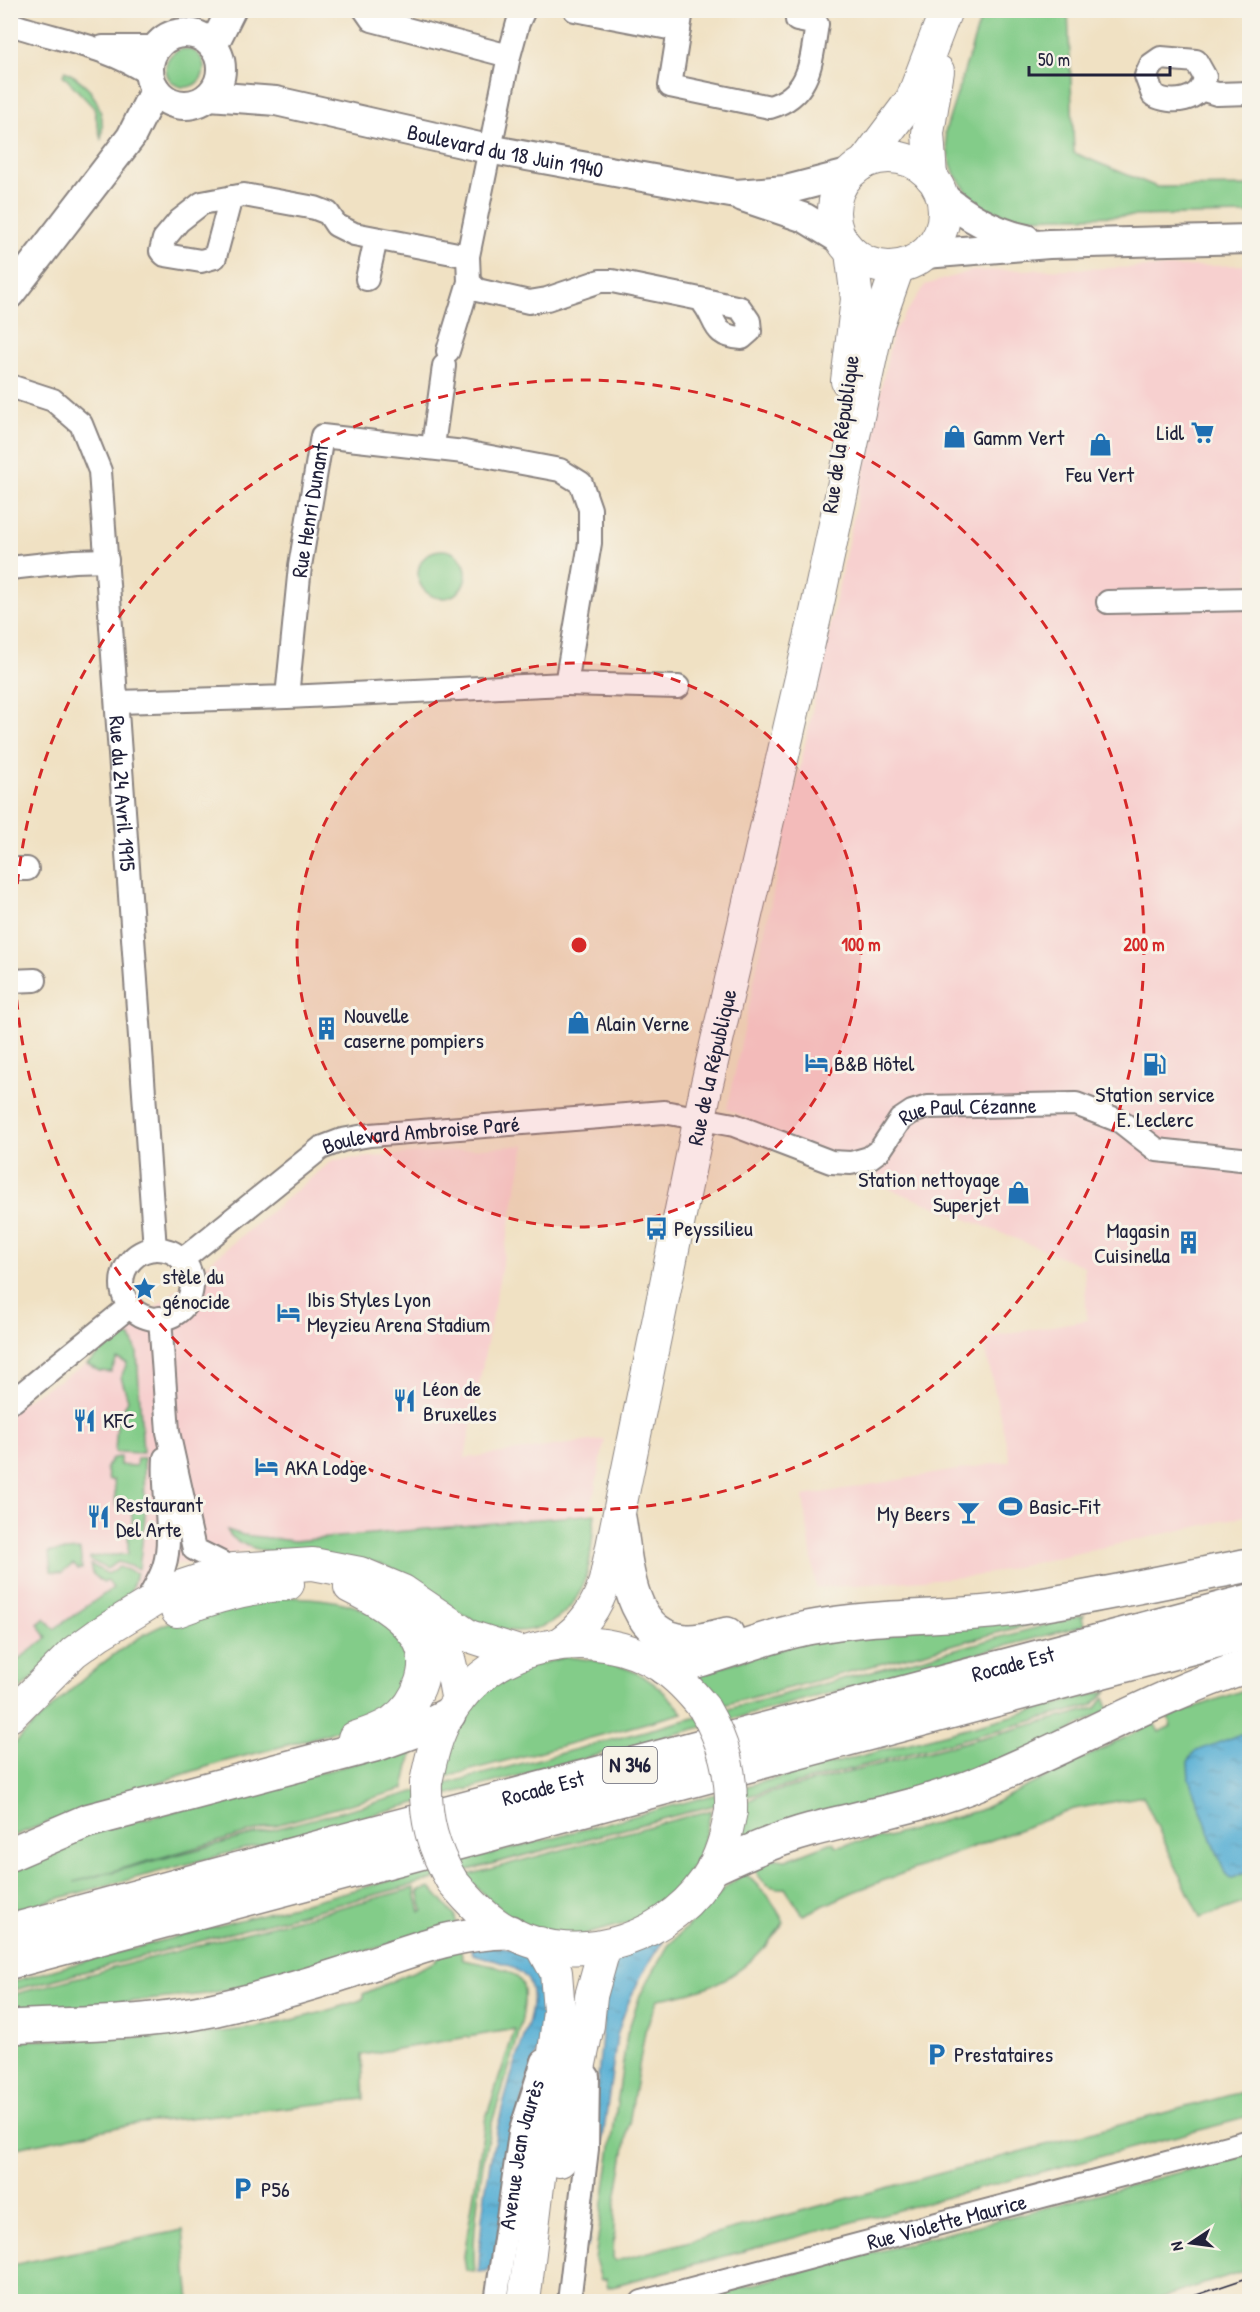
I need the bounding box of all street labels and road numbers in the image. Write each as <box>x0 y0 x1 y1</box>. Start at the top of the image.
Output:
street label: Boulevard du 18 Juin 1940 <box>405 116 606 185</box>
street label: Rue de la République <box>814 353 866 515</box>
street label: Rue Henri Dunant <box>284 441 336 579</box>
street label: Rue du 24 Avril 1915 <box>102 715 143 872</box>
street label: Rue de la République <box>680 986 743 1148</box>
street label: Rue Paul Cézanne <box>892 1090 1037 1132</box>
street label: Boulevard Ambroise Paré <box>318 1108 521 1161</box>
street label: Rocade Est <box>968 1638 1058 1689</box>
road number: N 346 <box>603 1747 657 1783</box>
street label: Rocade Est <box>499 1762 588 1813</box>
street label: Avenue Jean Jaurès <box>491 2075 551 2231</box>
street label: Rue Violette Maurice <box>864 2186 1030 2257</box>

